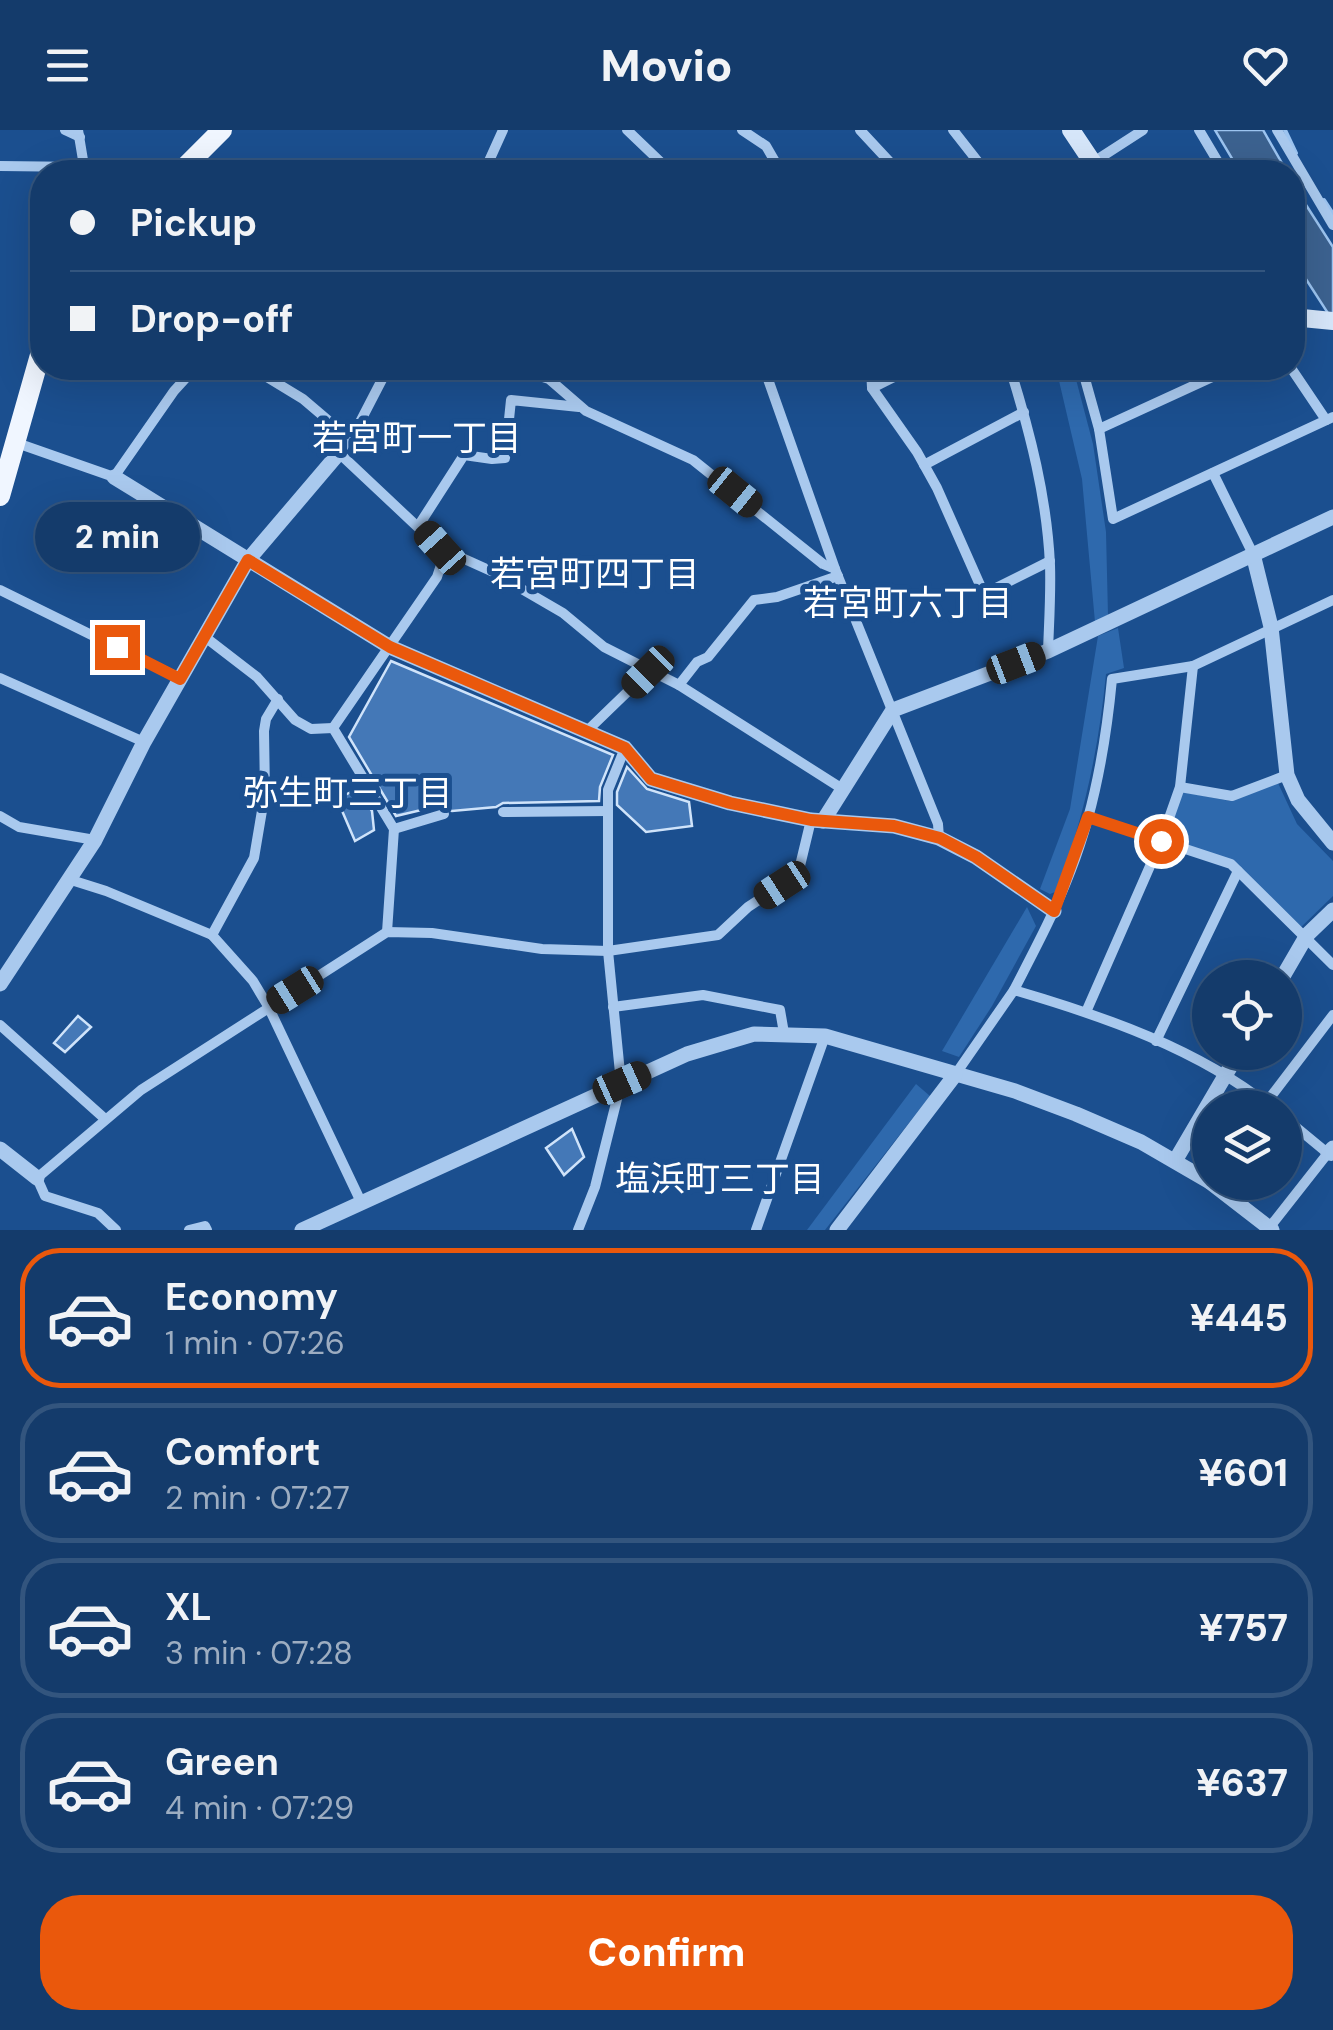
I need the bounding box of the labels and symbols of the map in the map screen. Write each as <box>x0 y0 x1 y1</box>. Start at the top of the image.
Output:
district label: 若宮町一丁目 <box>312 415 522 461</box>
car <box>702 461 768 523</box>
callout: 2 min <box>34 502 200 572</box>
car <box>409 516 471 580</box>
district label: 若宮町四丁目 <box>490 551 700 597</box>
district label: 若宮町六丁目 <box>803 580 1013 626</box>
route end <box>95 625 140 670</box>
car <box>983 638 1049 688</box>
car <box>616 640 680 704</box>
district label: 弥生町三丁目 <box>243 770 453 816</box>
route start <box>1139 819 1184 864</box>
car <box>749 856 815 914</box>
car <box>262 961 328 1019</box>
car <box>588 1057 656 1109</box>
district label: 塩浜町三丁目 <box>615 1156 825 1202</box>

